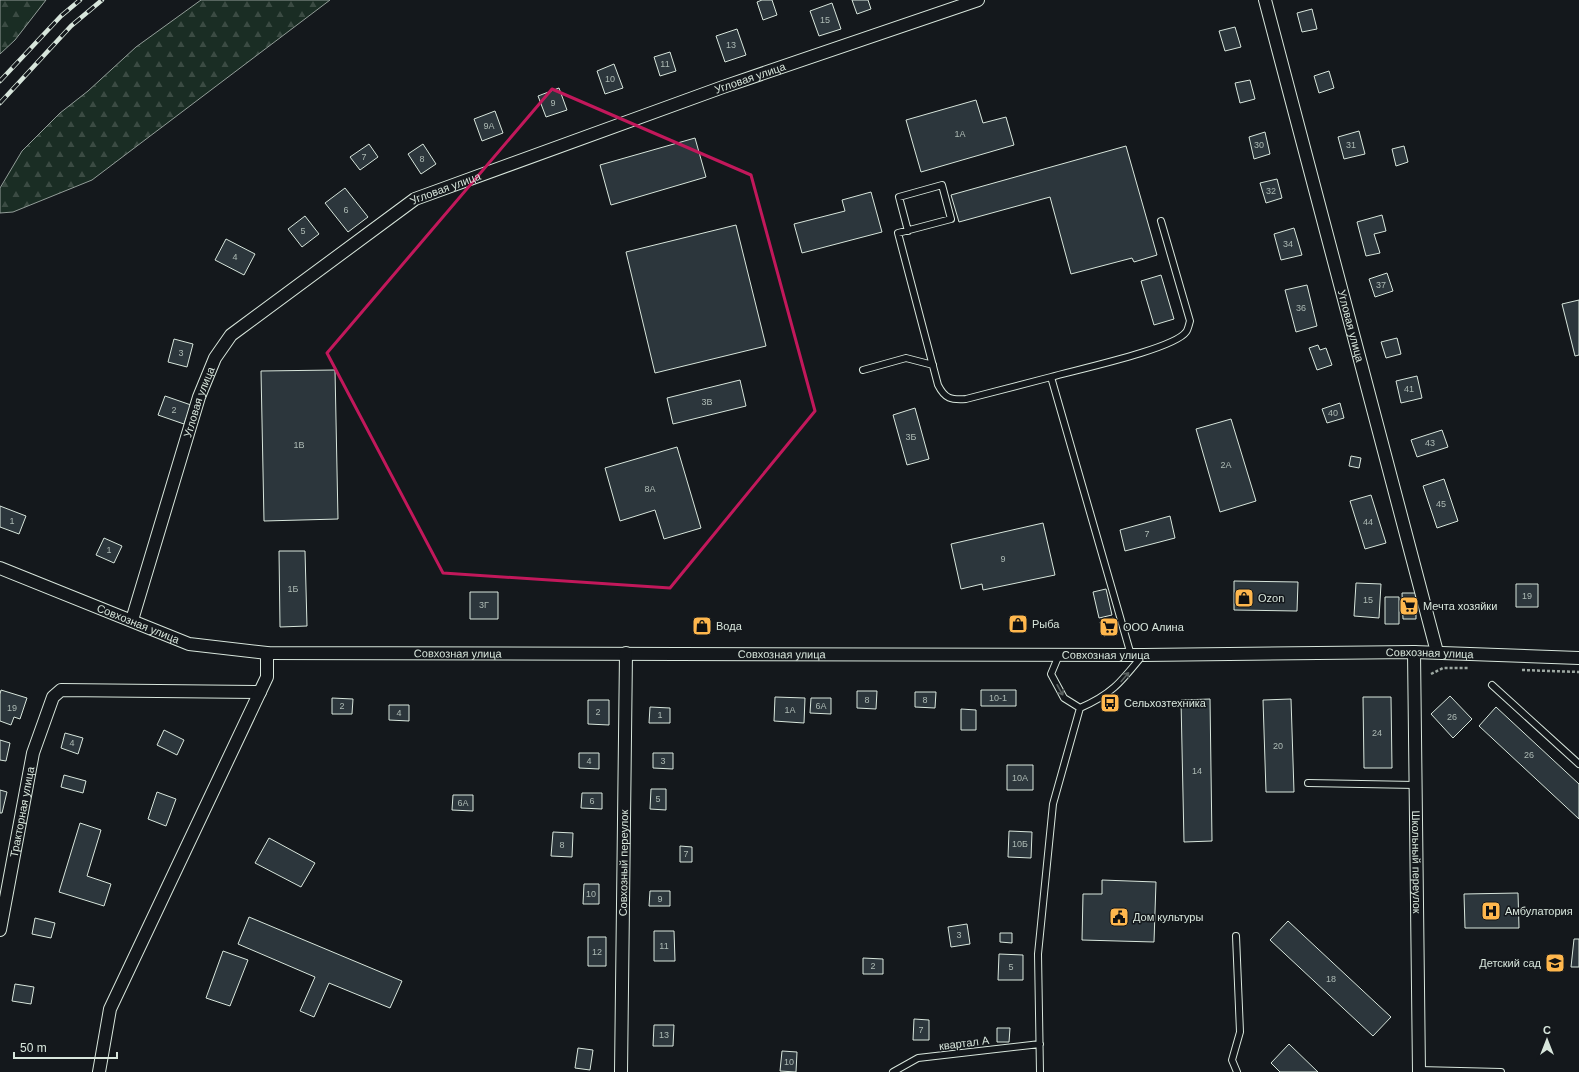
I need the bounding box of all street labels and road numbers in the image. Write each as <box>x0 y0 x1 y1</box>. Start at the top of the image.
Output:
street label: Угловая улица <box>713 60 788 96</box>
street label: Угловая улица <box>408 169 483 207</box>
street label: Угловая улица <box>1336 288 1366 364</box>
street label: Угловая улица <box>181 364 217 439</box>
street label: Совхозная улица <box>95 602 182 646</box>
street label: Совхозная улица <box>1386 646 1475 660</box>
street label: Совхозная улица <box>414 647 503 660</box>
street label: Совхозная улица <box>738 648 827 660</box>
street label: Совхозная улица <box>1062 649 1151 661</box>
street label: Тракторная улица <box>8 765 36 858</box>
street label: Совхозный переулок <box>617 809 630 916</box>
street label: Школьный переулок <box>1410 810 1423 914</box>
street label: квартал А <box>938 1034 990 1052</box>

